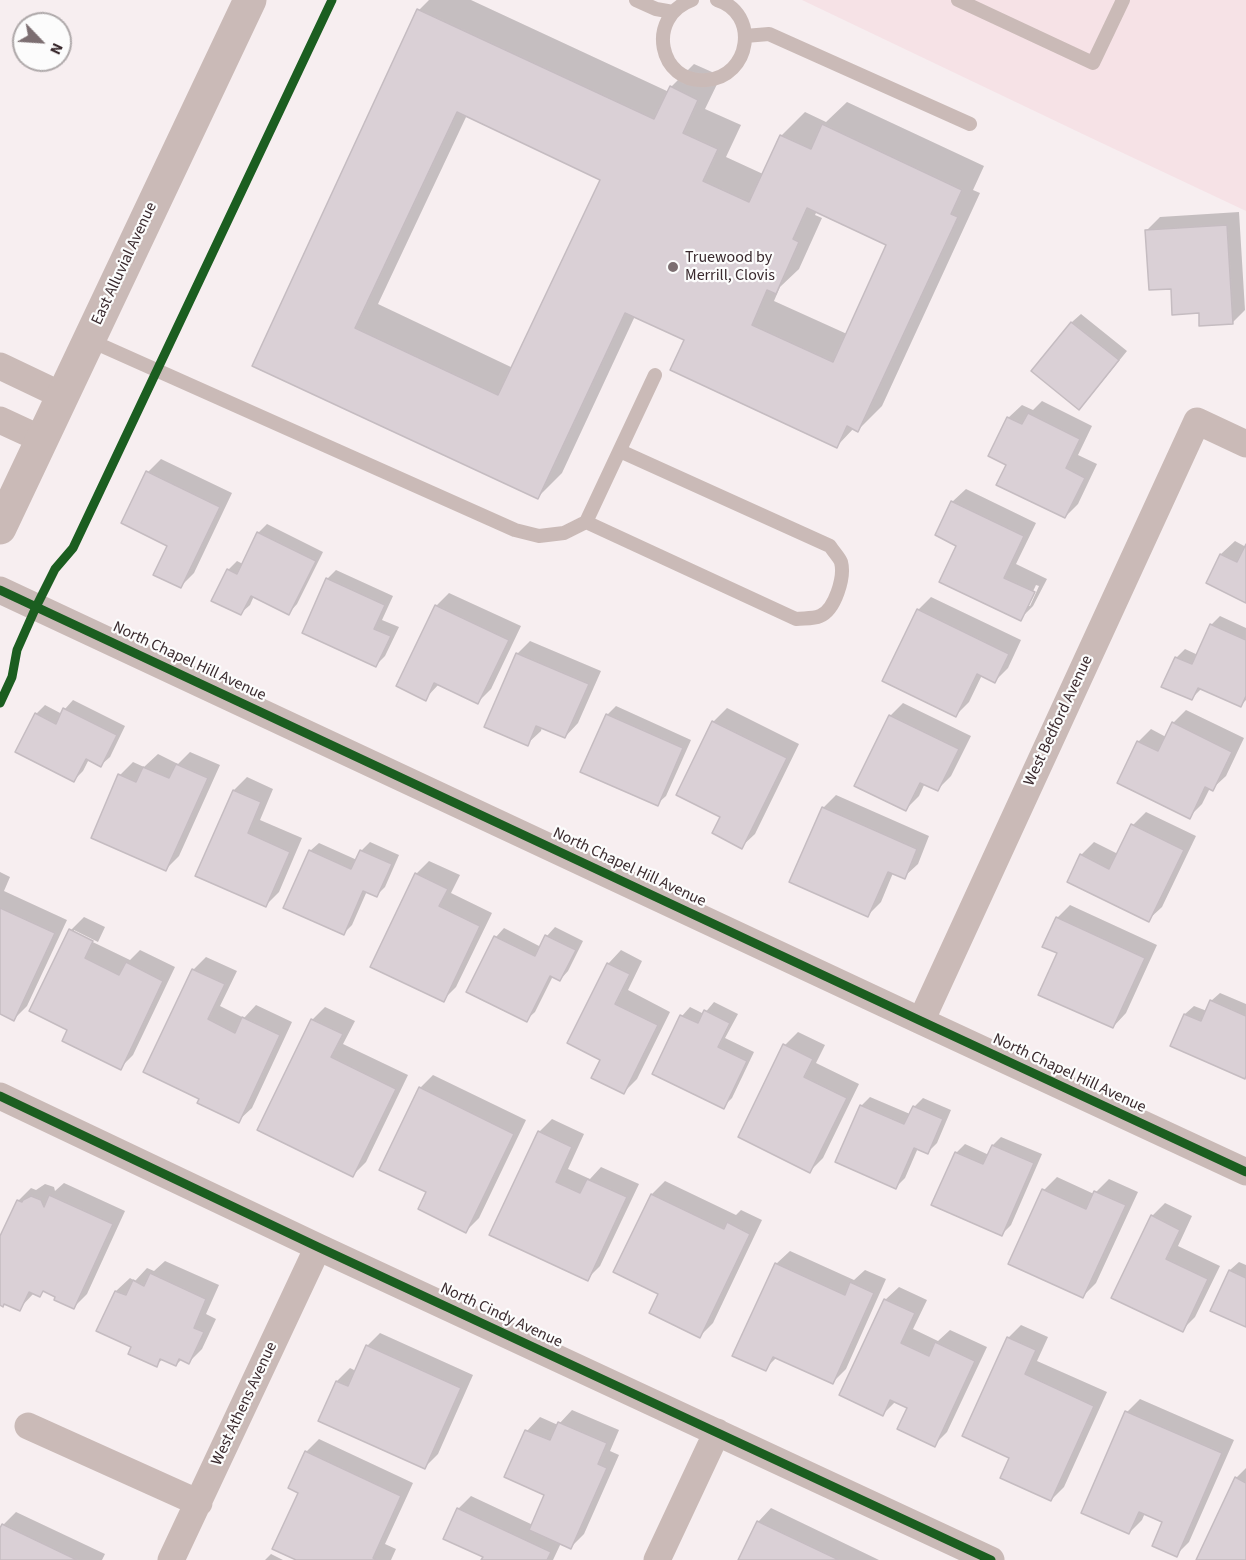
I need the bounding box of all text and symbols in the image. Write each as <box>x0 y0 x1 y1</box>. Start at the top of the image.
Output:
north arrow <box>12 12 72 72</box>
text: N <box>44 39 69 58</box>
street label: East Alluvial Avenue <box>88 200 162 328</box>
place label: Truewood by Merrill, Clovis <box>685 248 775 286</box>
marker: Truewood by Merrill, Clovis <box>666 260 680 274</box>
street label: North Chapel Hill Avenue <box>109 618 269 706</box>
street label: West Bedford Avenue <box>1020 653 1098 789</box>
street label: North Chapel Hill Avenue <box>549 824 709 912</box>
street label: North Chapel Hill Avenue <box>989 1030 1149 1118</box>
street label: North Cindy Avenue <box>437 1279 565 1353</box>
street label: West Athens Avenue <box>208 1339 282 1469</box>

